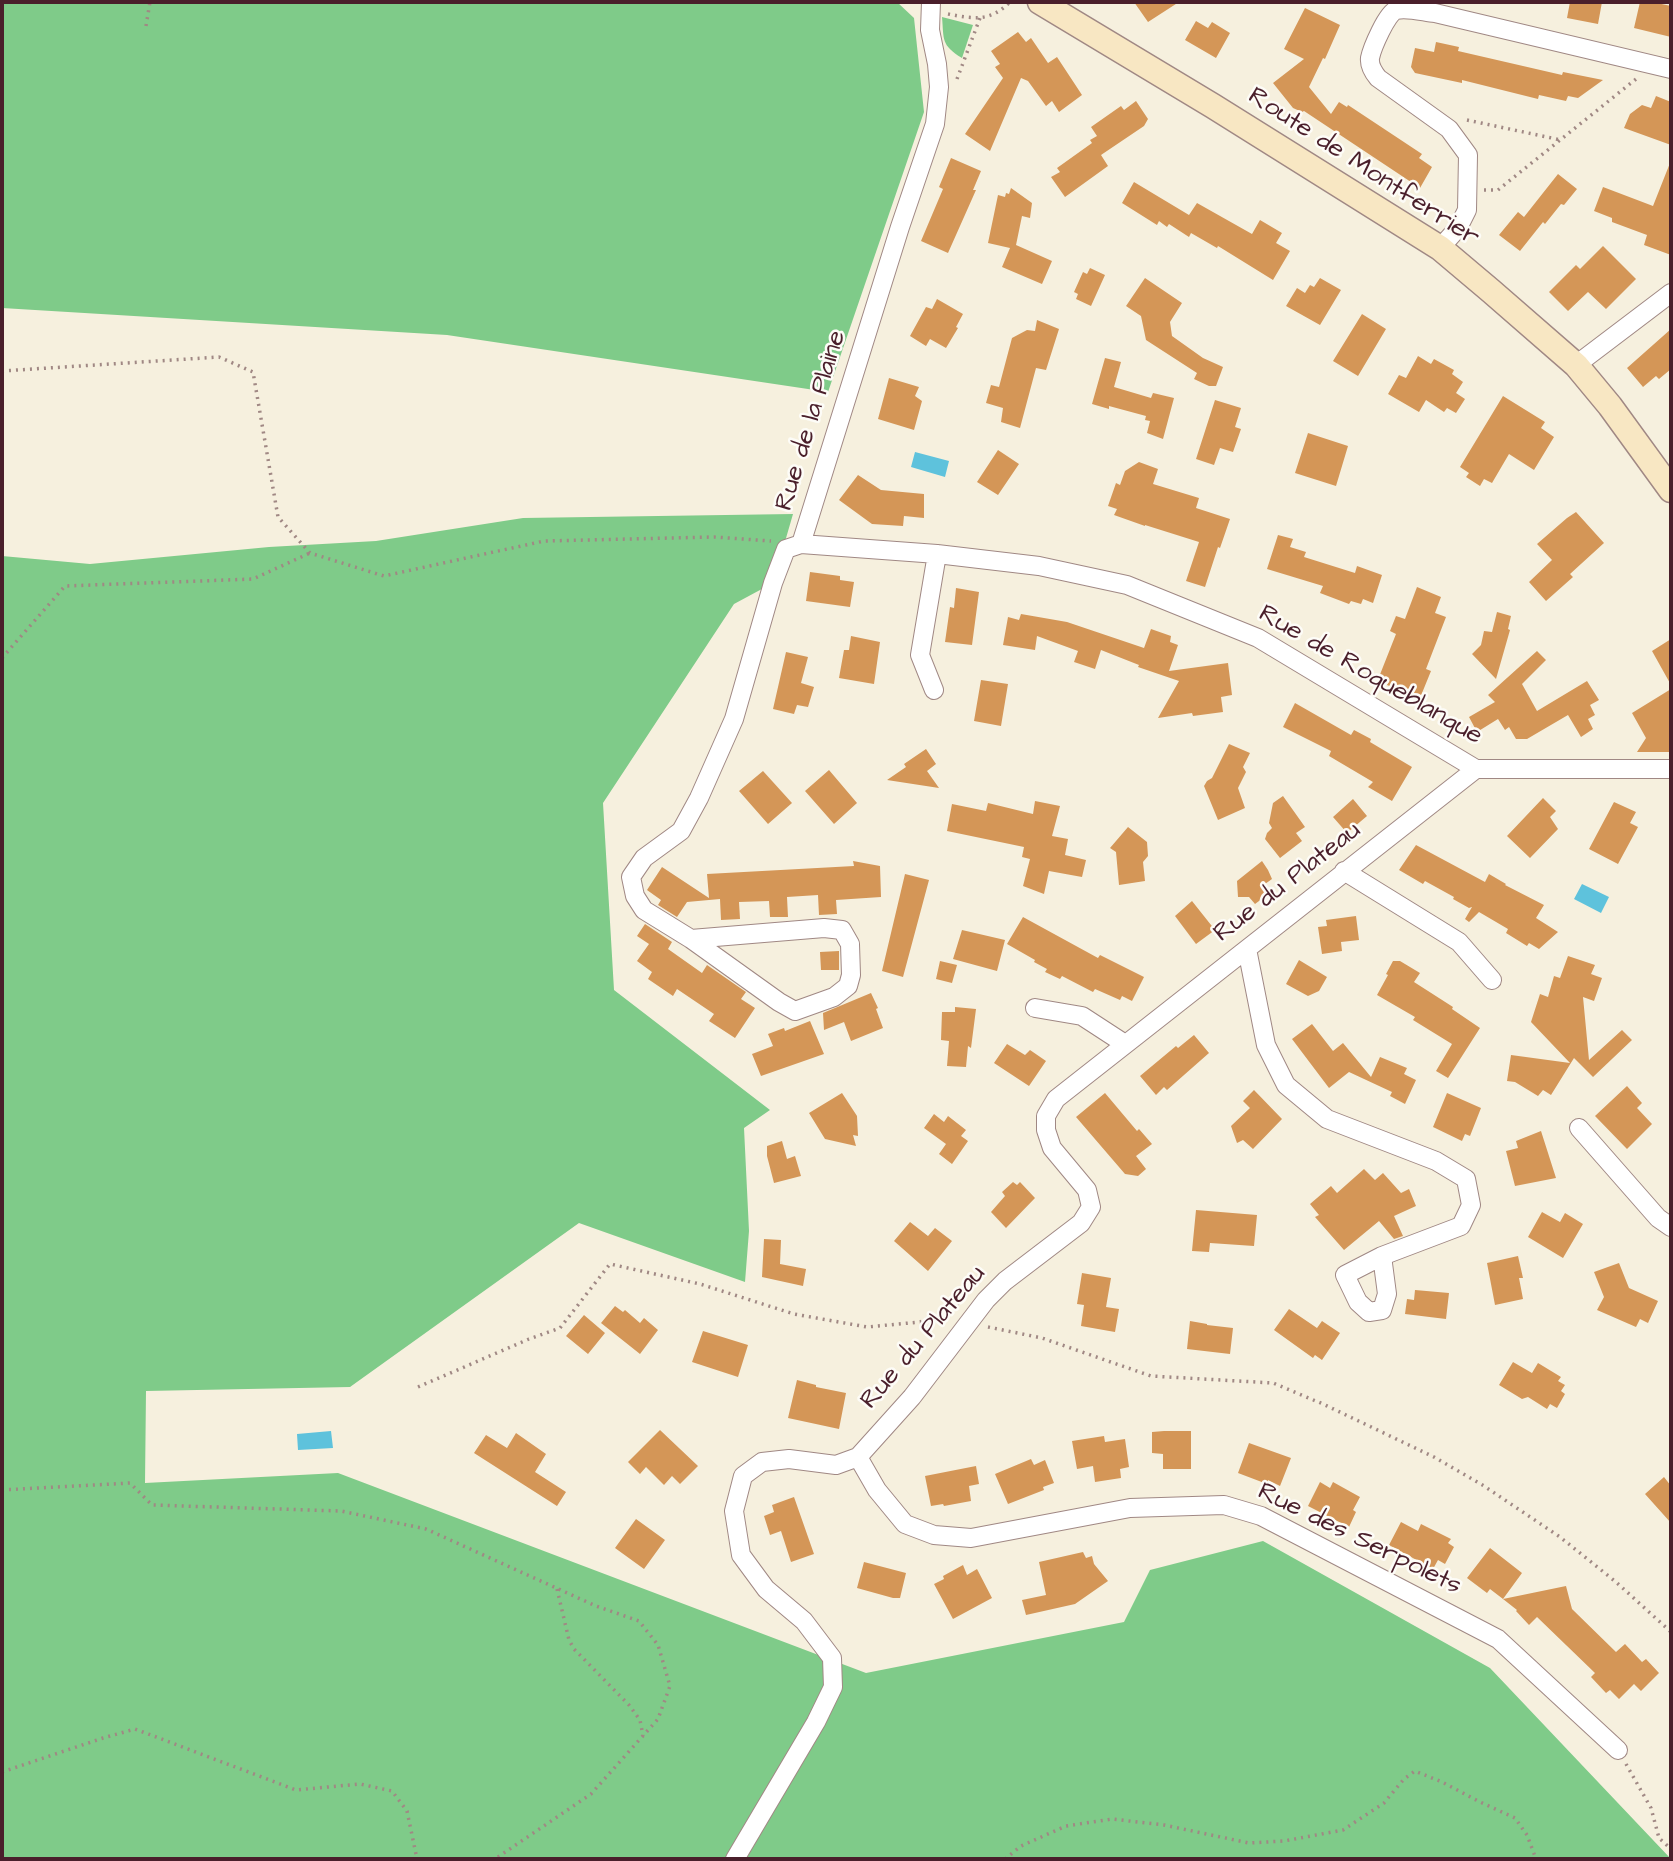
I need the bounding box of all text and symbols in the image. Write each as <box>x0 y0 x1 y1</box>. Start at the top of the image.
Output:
street label: Route de Montferrier <box>1242 82 1484 254</box>
street label: Rue de la Plaine <box>770 327 854 515</box>
street label: Rue de Roqueblanque <box>1252 599 1488 753</box>
street label: Rue du Plateau <box>1208 816 1368 950</box>
street label: Rue du Plateau <box>855 1260 993 1416</box>
street label: Rue des Serpolets <box>1252 1477 1466 1603</box>

